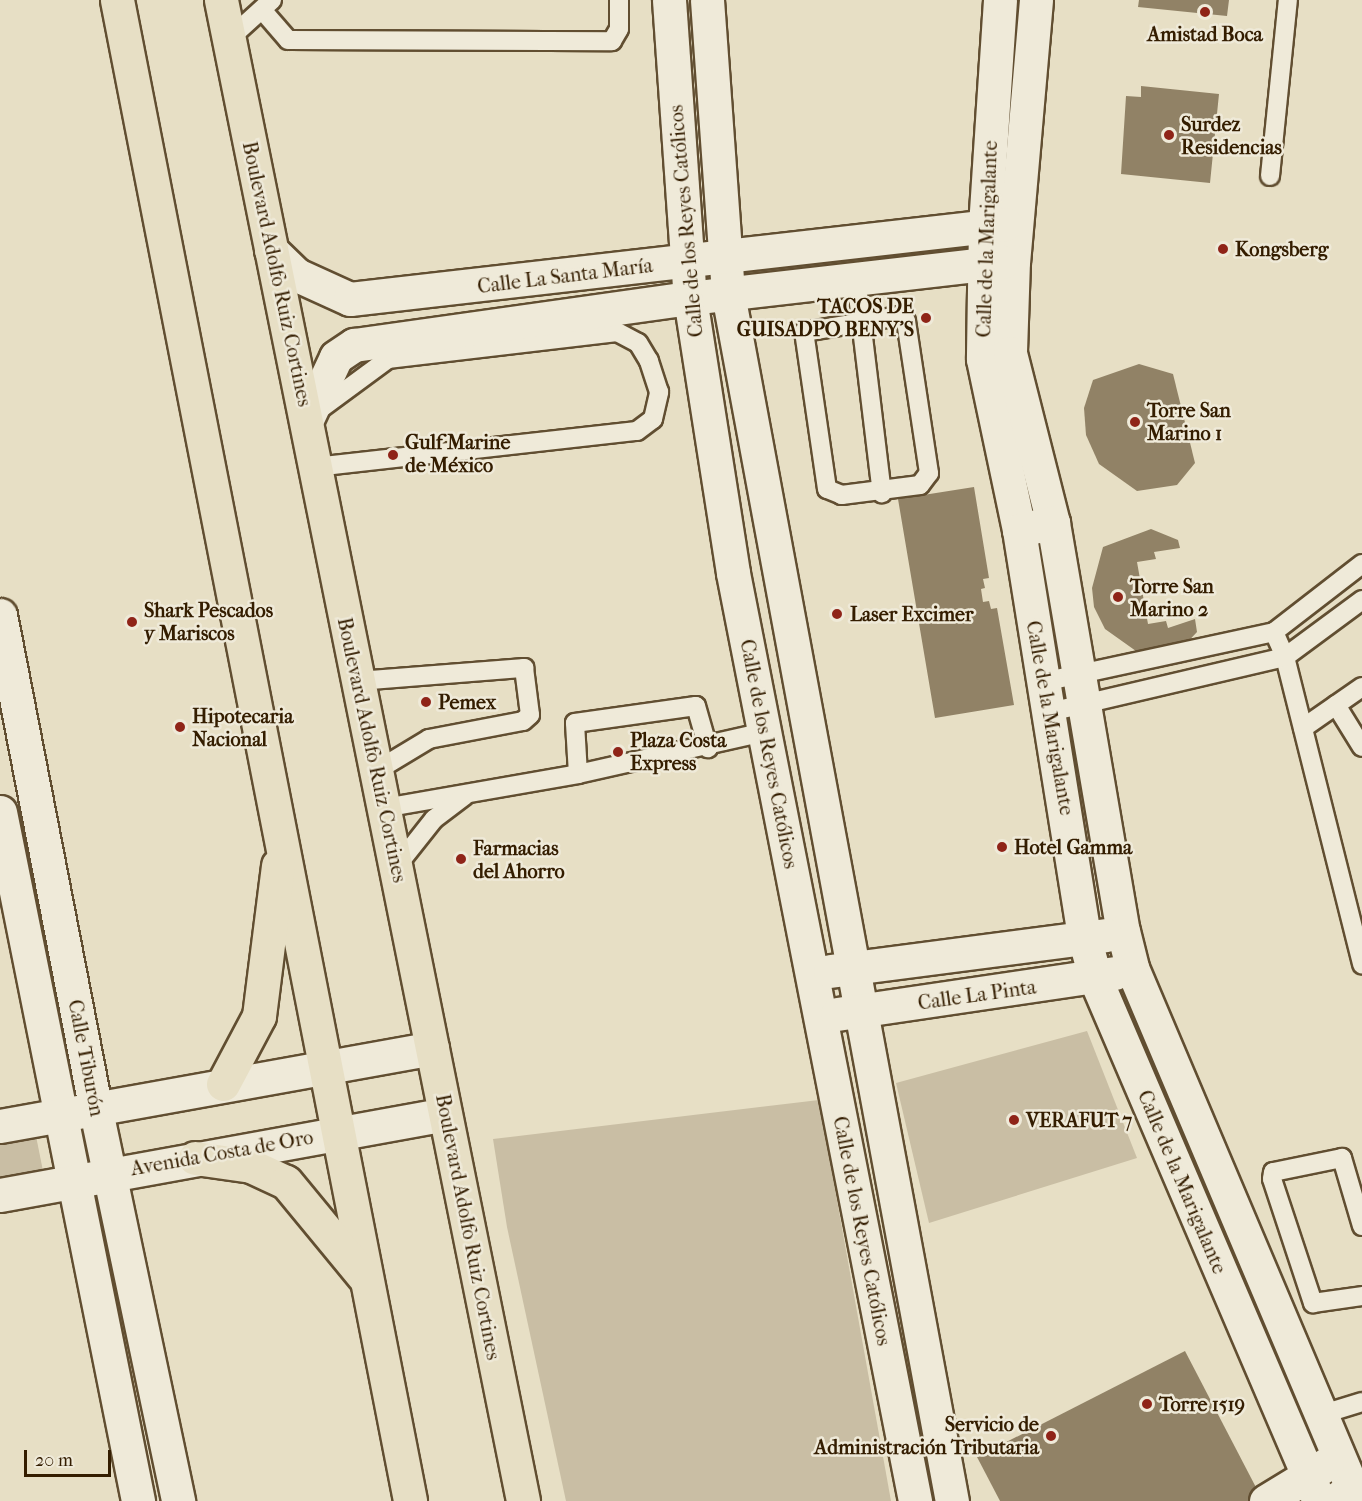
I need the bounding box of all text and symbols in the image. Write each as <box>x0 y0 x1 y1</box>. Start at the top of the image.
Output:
marker: Amistad Boca <box>1198 5 1212 19</box>
place label: Amistad Boca <box>1147 22 1263 46</box>
street label: Calle de los Reyes Católicos <box>664 104 708 338</box>
place label: Surdez Residencias <box>1181 112 1282 159</box>
marker: Surdez Residencias <box>1162 128 1176 142</box>
street label: Boulevard Adolfo Ruiz Cortines <box>237 139 317 409</box>
street label: Calle de la Marigalante <box>972 140 1002 338</box>
place label: Kongsberg <box>1235 237 1328 261</box>
marker: Kongsberg <box>1216 242 1230 256</box>
street label: Calle La Santa María <box>476 253 654 299</box>
place label: TACOS DE GUISADPO BENY'S <box>737 294 914 341</box>
marker: TACOS DE GUISADPO BENY'S <box>919 311 933 325</box>
place label: Torre San Marino 1 <box>1147 398 1231 445</box>
marker: Torre San Marino 1 <box>1128 415 1142 429</box>
place label: Gulf Marine de México <box>405 431 510 478</box>
marker: Gulf Marine de México <box>386 448 400 462</box>
place label: Torre San Marino 2 <box>1130 574 1214 621</box>
marker: Torre San Marino 2 <box>1111 590 1125 604</box>
place label: Shark Pescados y Mariscos <box>144 598 273 645</box>
place label: Laser Excimer <box>850 602 973 626</box>
marker: Laser Excimer <box>828 605 846 623</box>
marker: Shark Pescados y Mariscos <box>125 615 139 629</box>
street label: Boulevard Adolfo Ruiz Cortines <box>332 615 412 885</box>
street label: Calle de la Marigalante <box>1021 619 1079 817</box>
street label: Calle de los Reyes Católicos <box>735 637 803 871</box>
place label: Pemex <box>438 690 496 714</box>
marker: Pemex <box>419 695 433 709</box>
place label: Hipotecaria Nacional <box>192 704 293 751</box>
marker: Hipotecaria Nacional <box>173 720 187 734</box>
place label: Plaza Costa Express <box>630 728 727 775</box>
marker: Plaza Costa Express <box>611 745 625 759</box>
place label: Hotel Gamma <box>1014 835 1132 859</box>
place label: Farmacias del Ahorro <box>473 836 565 883</box>
marker: Hotel Gamma <box>995 840 1009 854</box>
marker: Farmacias del Ahorro <box>454 852 468 866</box>
street label: Calle La Pinta <box>916 975 1038 1015</box>
street label: Calle Tiburón <box>63 998 109 1118</box>
street label: Calle de la Marigalante <box>1132 1087 1232 1277</box>
street label: Boulevard Adolfo Ruiz Cortines <box>430 1092 506 1362</box>
place label: VERAFUT 7 <box>1026 1108 1132 1132</box>
marker: VERAFUT 7 <box>1007 1113 1021 1127</box>
street label: Calle de los Reyes Católicos <box>828 1114 896 1348</box>
street label: Avenida Costa de Oro <box>129 1125 315 1181</box>
place label: Torre 1519 <box>1159 1392 1245 1416</box>
marker: Torre 1519 <box>1140 1397 1154 1411</box>
place label: Servicio de Administración Tributaria <box>814 1412 1039 1459</box>
marker: Servicio de Administración Tributaria <box>1044 1429 1058 1443</box>
scale bar <box>27 1438 114 1476</box>
text: 20 m <box>35 1450 73 1471</box>

